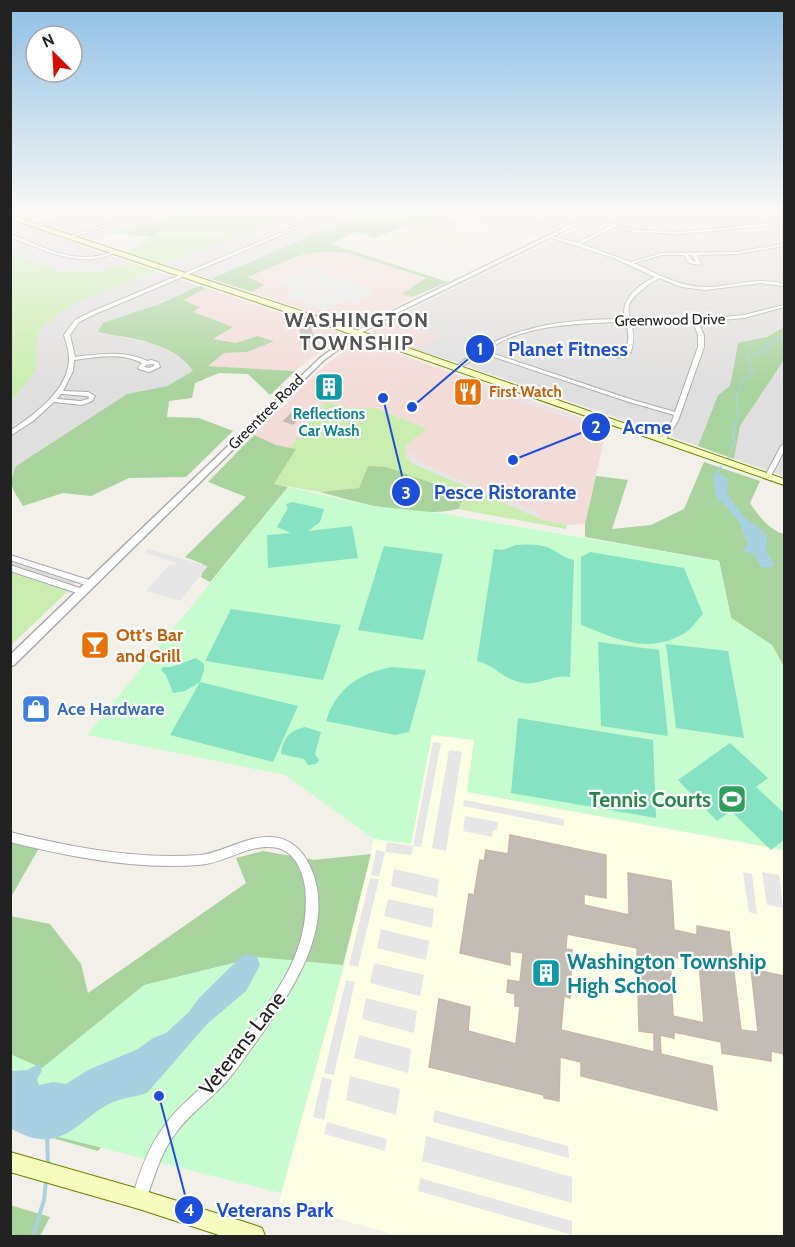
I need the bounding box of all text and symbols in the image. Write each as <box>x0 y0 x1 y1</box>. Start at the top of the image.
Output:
north arrow <box>24 24 84 84</box>
text: N <box>39 30 57 52</box>
district label: WASHINGTON TOWNSHIP <box>284 308 430 355</box>
street label: Greenwood Drive <box>614 310 726 330</box>
callout: Planet Fitness <box>465 330 640 368</box>
text: Planet Fitness <box>508 337 628 361</box>
text: 1 <box>477 338 483 360</box>
street label: Greentree Road <box>225 371 307 453</box>
building icon: Reflections Car Wash <box>313 371 345 403</box>
restaurant icon: First Watch <box>452 376 484 408</box>
place label: First Watch <box>489 383 562 401</box>
place label: Reflections Car Wash <box>293 405 365 440</box>
callout: Acme <box>581 408 684 446</box>
text: Acme <box>622 415 672 439</box>
text: 2 <box>591 416 601 438</box>
callout: Pesce Ristorante <box>391 473 588 511</box>
text: Pesce Ristorante <box>434 480 576 504</box>
text: 3 <box>401 482 411 504</box>
place label: Ott's Bar and Grill <box>116 624 183 667</box>
bar icon: Ott's Bar and Grill <box>79 629 111 661</box>
shop icon: Ace Hardware <box>20 693 52 725</box>
place label: Ace Hardware <box>57 698 164 720</box>
sports icon: Tennis Courts <box>716 783 748 815</box>
place label: Tennis Courts <box>589 787 711 812</box>
place label: Washington Township High School <box>567 949 766 998</box>
building icon: Washington Township High School <box>530 957 562 989</box>
street label: Veterans Lane <box>194 986 290 1100</box>
callout: Veterans Park <box>174 1191 345 1229</box>
text: Veterans Park <box>216 1198 334 1222</box>
text: 4 <box>183 1199 195 1221</box>

